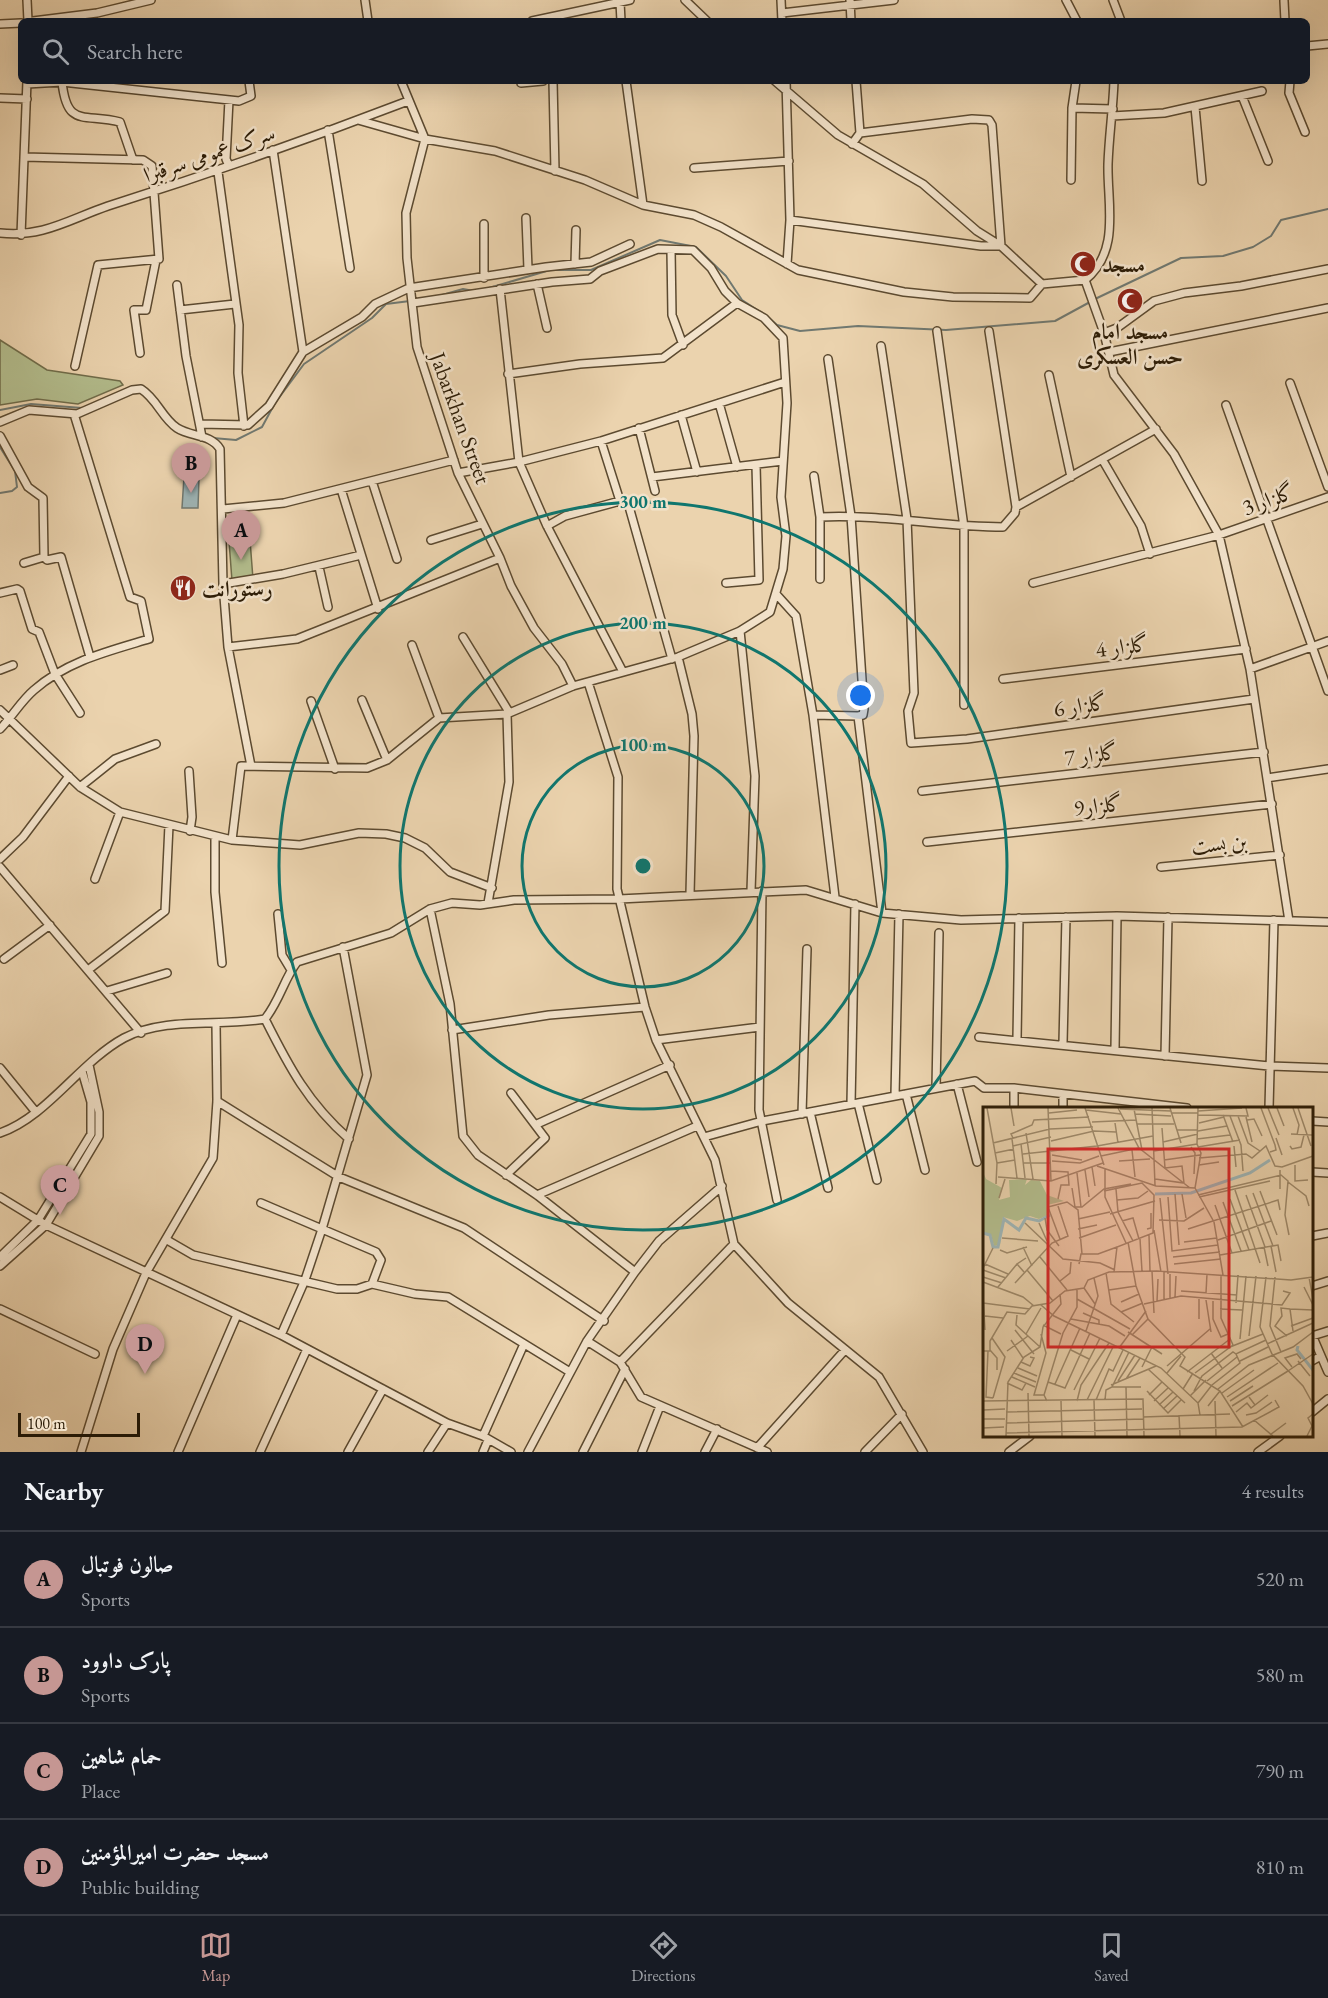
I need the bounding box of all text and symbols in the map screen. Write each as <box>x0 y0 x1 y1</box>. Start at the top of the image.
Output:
search box <box>18 18 1310 84</box>
icon: search <box>39 35 72 68</box>
text: Search here <box>87 37 182 66</box>
street label: سرک عمومی سرقبرا <box>140 117 279 189</box>
mosque icon: مسجد <box>1068 249 1098 279</box>
place label: مسجد <box>1102 250 1145 279</box>
mosque icon: مسجد امام حسن العسکری <box>1115 286 1145 316</box>
place label: مسجد امام حسن العسکری <box>1077 317 1183 371</box>
street label: Jabarkhan Street <box>423 346 498 488</box>
pin: B <box>172 444 210 493</box>
street label: گلزار 3 <box>1238 477 1298 522</box>
text: 300 m <box>619 490 667 513</box>
pin: A <box>222 510 260 560</box>
restaurant icon: رستورانت <box>168 573 198 603</box>
place label: رستورانت <box>202 574 273 603</box>
text: 200 m <box>619 611 667 634</box>
street label: گلزار 4 <box>1094 629 1150 664</box>
your location <box>846 681 875 710</box>
street label: گلزار 6 <box>1052 687 1108 724</box>
text: 100 m <box>619 733 667 756</box>
street label: گلزار 7 <box>1063 737 1119 772</box>
street label: گلزار9 <box>1072 789 1124 822</box>
street label: بن بست <box>1190 826 1248 861</box>
centre of rings <box>633 856 653 876</box>
inset map <box>983 1107 1313 1437</box>
pin: C <box>40 1166 80 1215</box>
pin: D <box>126 1324 164 1374</box>
scale bar <box>18 1410 140 1438</box>
text: 100 m <box>27 1413 66 1434</box>
text: Nearby <box>24 1474 104 1508</box>
text: 4 results <box>1241 1478 1304 1504</box>
text: صالون فوتبال <box>81 1550 174 1579</box>
text: A <box>36 1566 51 1592</box>
text: 520 m <box>1256 1566 1304 1592</box>
text: Sports <box>81 1586 130 1612</box>
text: پارک داوود <box>81 1646 170 1675</box>
text: B <box>37 1662 50 1688</box>
text: 580 m <box>1256 1662 1304 1688</box>
text: Sports <box>81 1682 130 1708</box>
text: حمام شاهین <box>81 1742 161 1771</box>
text: C <box>36 1758 51 1784</box>
text: 790 m <box>1256 1758 1304 1784</box>
text: Place <box>81 1778 120 1804</box>
text: مسجد حضرت امیرالمؤمنین <box>81 1838 269 1867</box>
text: D <box>36 1854 51 1880</box>
text: 810 m <box>1256 1854 1304 1880</box>
text: Public building <box>81 1874 199 1900</box>
tab: Map <box>199 1929 232 1986</box>
tab: Directions <box>631 1929 696 1986</box>
tab: Saved <box>1094 1929 1129 1986</box>

